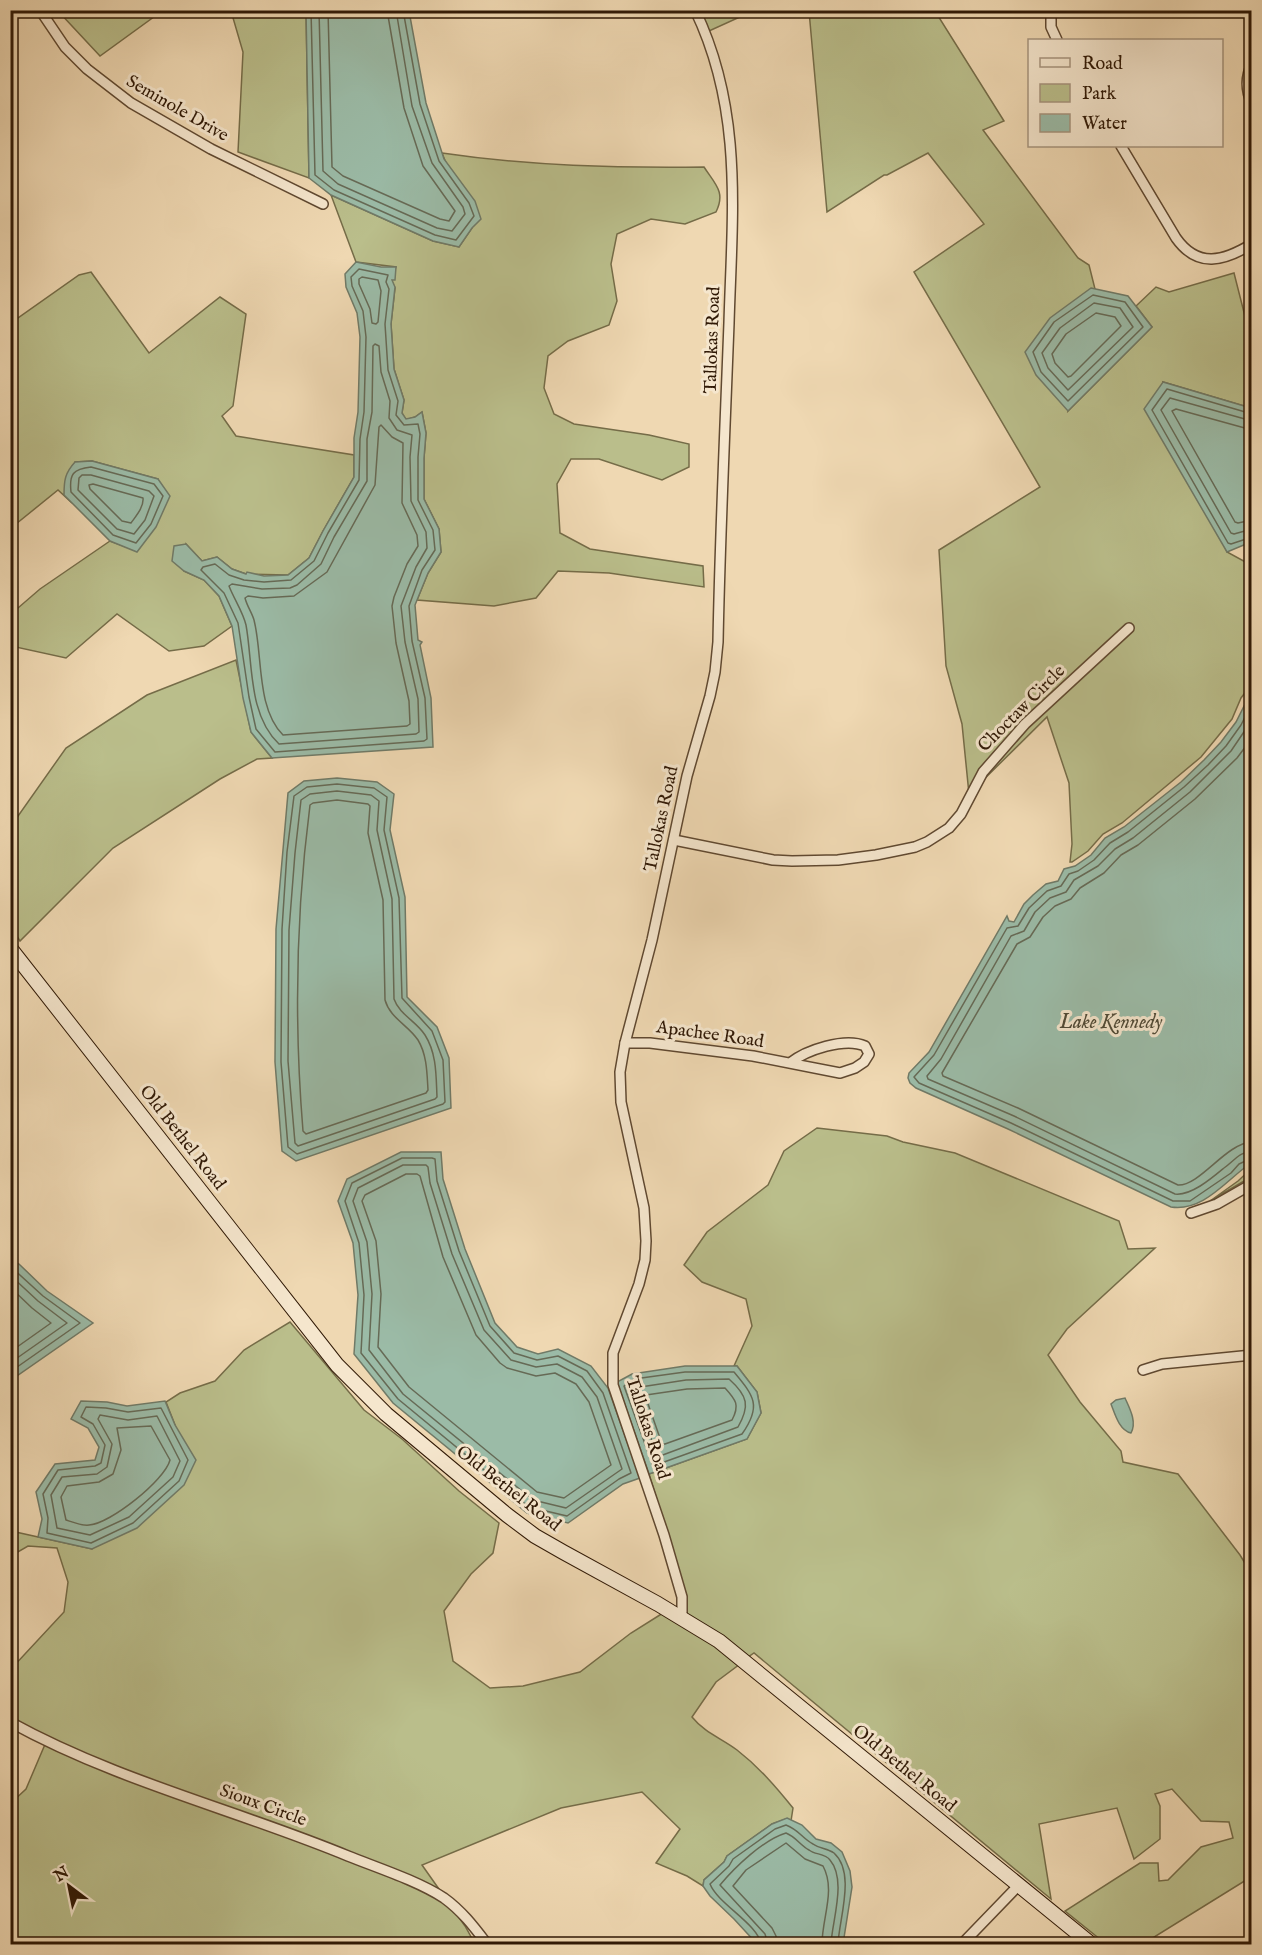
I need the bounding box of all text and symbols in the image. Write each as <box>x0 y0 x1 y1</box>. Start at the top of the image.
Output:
legend <box>1028 39 1223 147</box>
text: Road <box>1082 53 1123 76</box>
street label: Seminole Drive <box>122 70 232 148</box>
text: Park <box>1082 83 1117 106</box>
text: Water <box>1082 113 1127 136</box>
street label: Tallokas Road <box>700 286 726 394</box>
street label: Choctaw Circle <box>973 660 1071 758</box>
street label: Tallokas Road <box>640 764 684 874</box>
water label: Lake Kennedy <box>1059 1010 1163 1035</box>
street label: Apachee Road <box>654 1016 766 1054</box>
street label: Old Bethel Road <box>134 1081 230 1195</box>
street label: Tallokas Road <box>619 1373 675 1483</box>
street label: Old Bethel Road <box>451 1441 565 1537</box>
street label: Old Bethel Road <box>847 1720 961 1818</box>
street label: Sioux Circle <box>216 1780 310 1832</box>
north arrow <box>39 1856 99 1916</box>
text: N <box>50 1863 73 1888</box>

